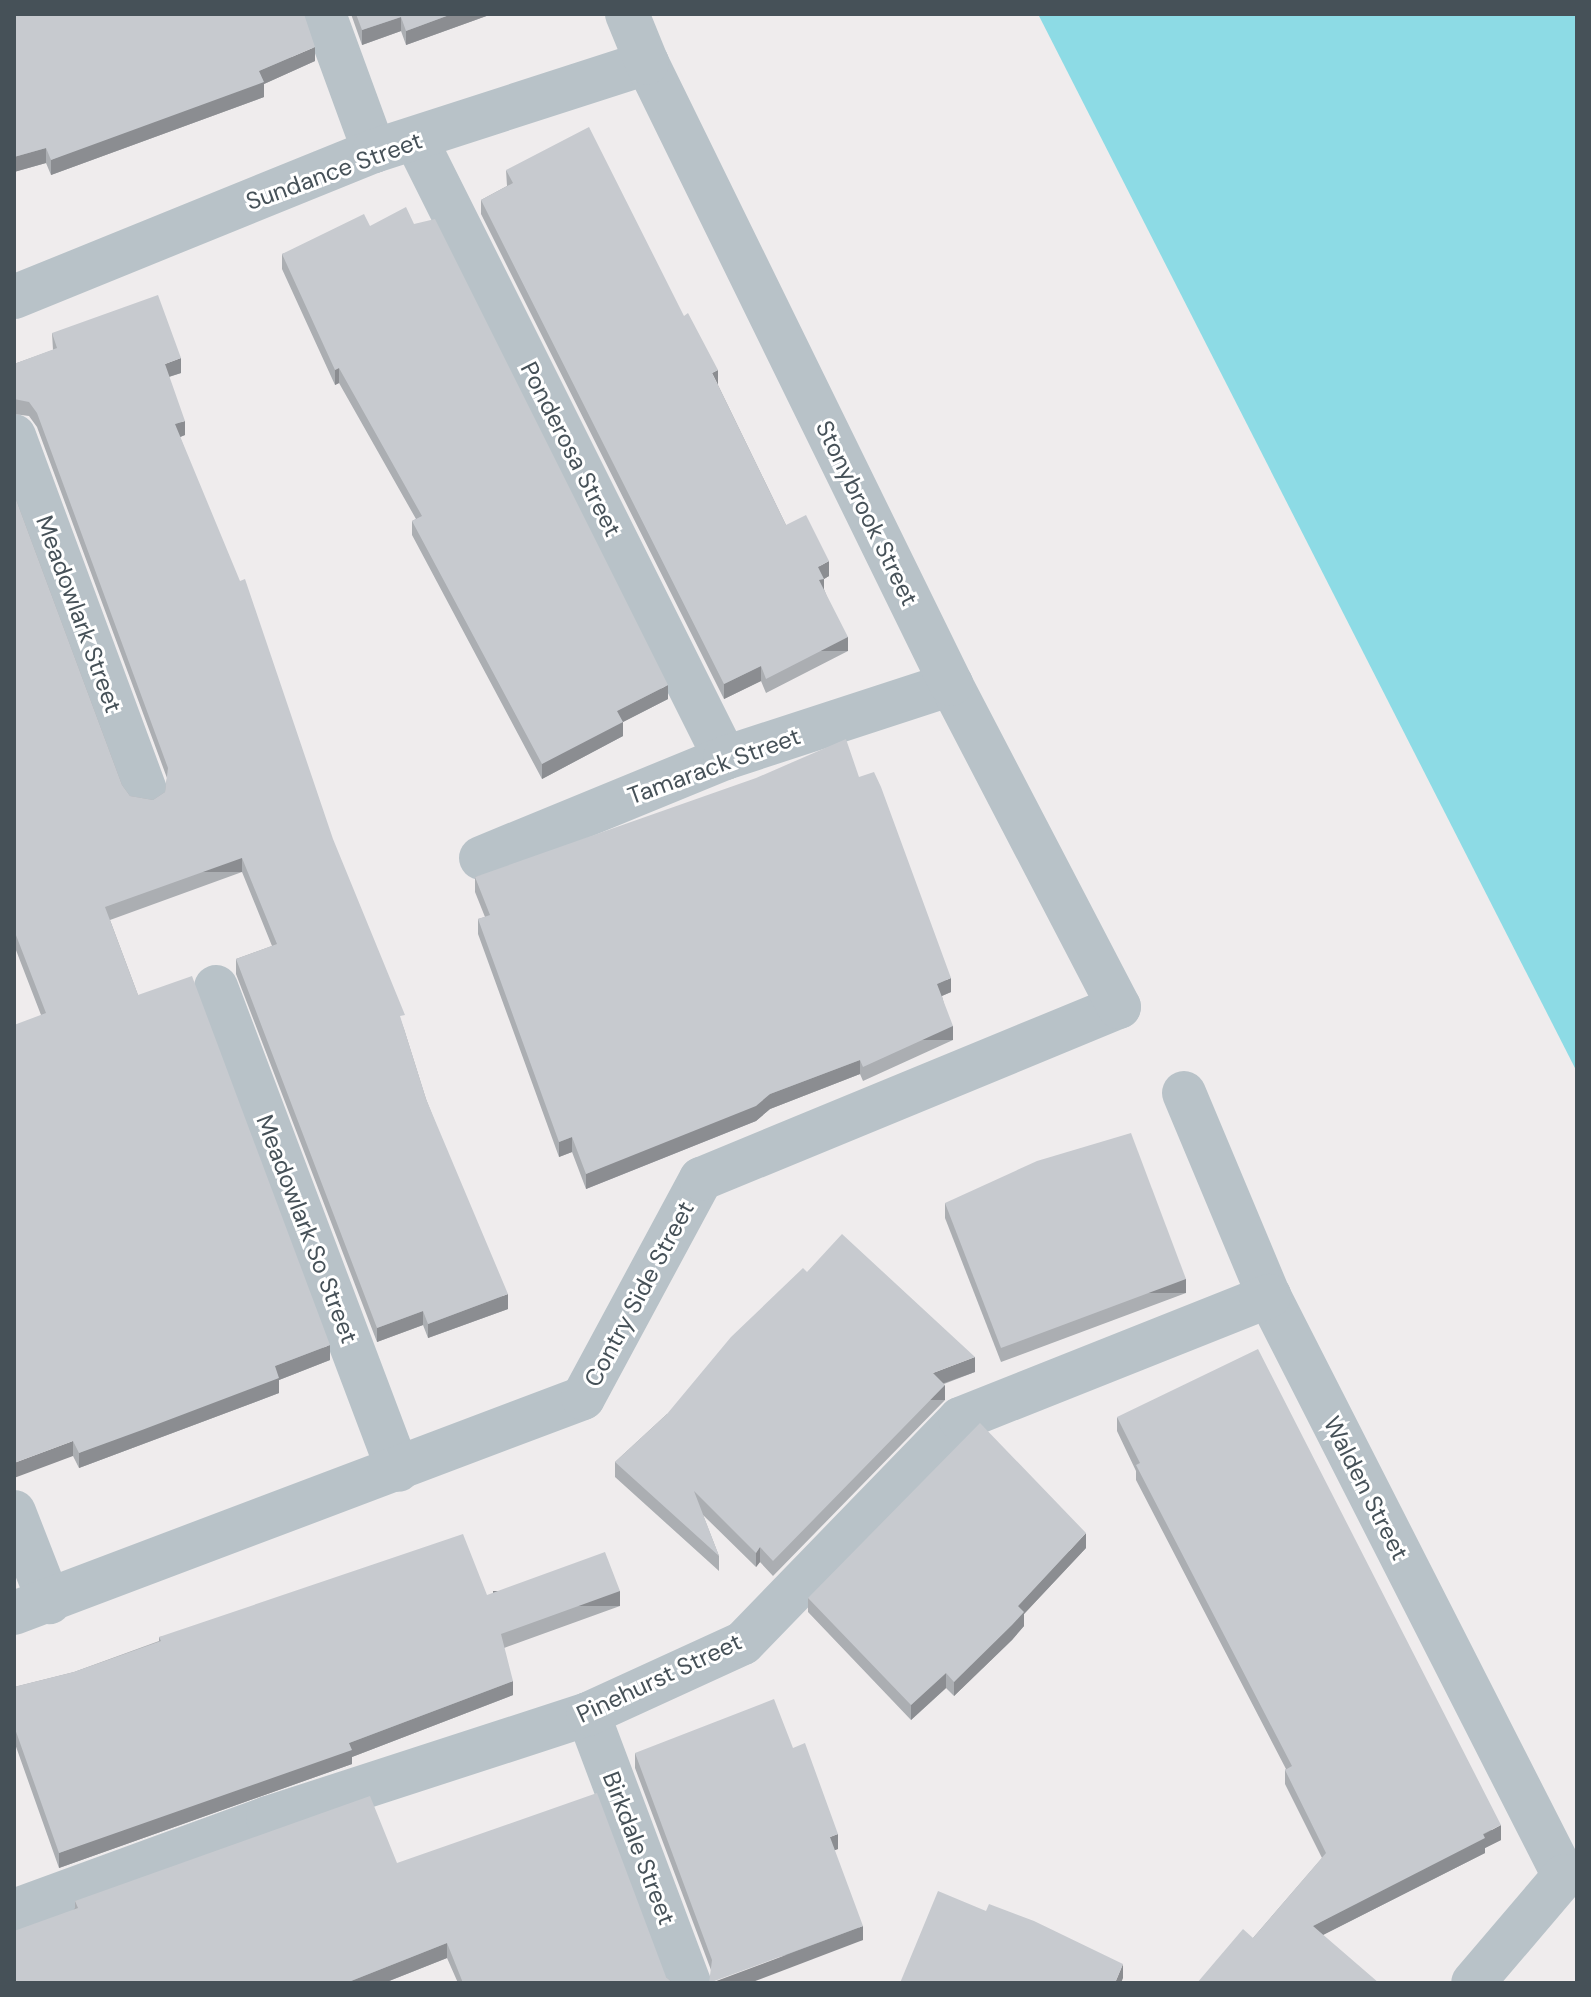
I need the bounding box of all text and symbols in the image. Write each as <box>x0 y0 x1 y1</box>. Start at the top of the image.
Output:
street label: Sundance Street <box>242 126 426 216</box>
street label: Ponderosa Street <box>515 357 627 541</box>
street label: Stonybrook Street <box>810 416 924 610</box>
street label: Meadowlark Street <box>30 511 128 717</box>
street label: Tamarack Street <box>624 721 804 811</box>
street label: Meadowlark So Street <box>250 1111 364 1347</box>
street label: Contry Side Street <box>578 1196 700 1392</box>
street label: Walden Street <box>1317 1411 1415 1565</box>
street label: Pinehurst Street <box>572 1627 746 1729</box>
street label: Birkdale Street <box>597 1767 681 1929</box>

